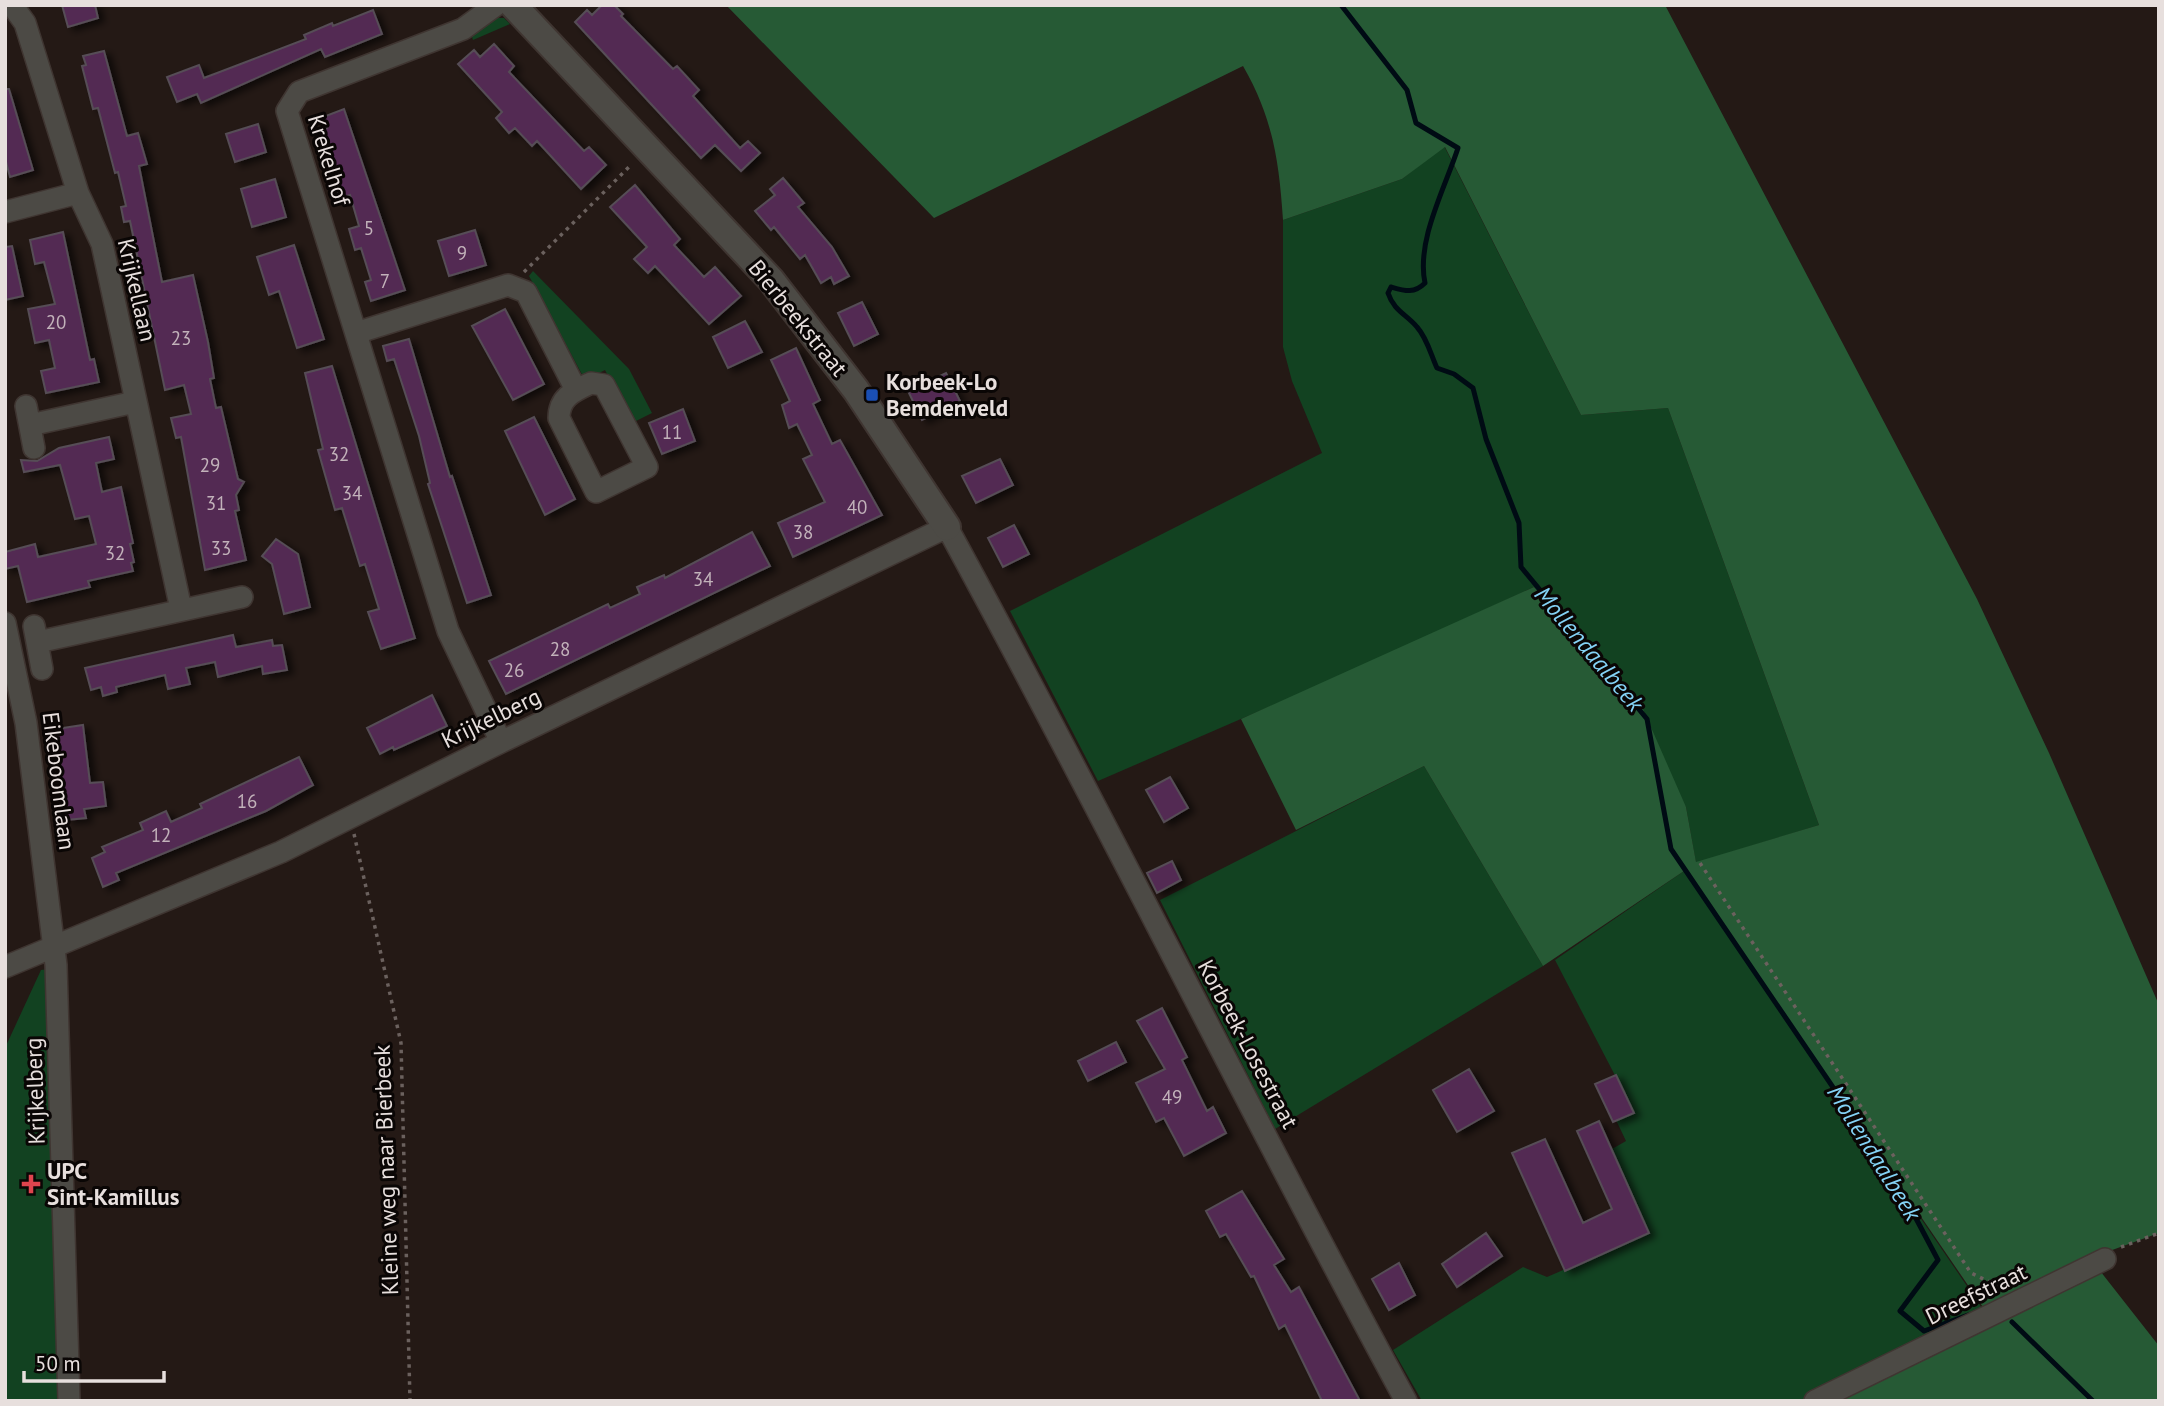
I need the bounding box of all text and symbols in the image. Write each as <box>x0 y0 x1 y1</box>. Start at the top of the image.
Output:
street label: Krekelhof <box>302 111 358 211</box>
house number: 5 <box>364 216 374 240</box>
street label: Krijkellaan <box>112 236 163 344</box>
house number: 9 <box>457 241 467 265</box>
street label: Bierbeekstraat <box>743 254 854 382</box>
house number: 7 <box>380 269 390 293</box>
house number: 20 <box>46 310 66 334</box>
house number: 23 <box>171 326 191 350</box>
place label: Korbeek-Lo Bemdenveld <box>886 367 1008 422</box>
marker: Korbeek-Lo Bemdenveld <box>864 387 880 403</box>
house number: 11 <box>662 420 682 444</box>
house number: 32 <box>329 442 349 466</box>
house number: 29 <box>200 453 220 477</box>
house number: 34 <box>342 481 362 505</box>
house number: 31 <box>206 491 226 515</box>
house number: 40 <box>847 495 867 519</box>
house number: 38 <box>793 520 813 544</box>
house number: 33 <box>211 536 231 560</box>
house number: 32 <box>105 541 125 565</box>
house number: 34 <box>693 567 713 591</box>
water label: Mollendaalbeek <box>1528 580 1652 719</box>
house number: 28 <box>550 637 570 661</box>
house number: 26 <box>504 658 524 682</box>
street label: Krijkelberg <box>436 681 545 754</box>
street label: Eikeboomlaan <box>37 710 82 852</box>
house number: 16 <box>237 789 257 813</box>
house number: 12 <box>151 823 171 847</box>
street label: Korbeek-Losestraat <box>1192 954 1305 1133</box>
street label: Krijkelberg <box>18 1037 51 1145</box>
street label: Kleine weg naar Bierbeek <box>367 1044 404 1296</box>
water label: Mollendaalbeek <box>1820 1079 1929 1227</box>
house number: 49 <box>1162 1085 1182 1109</box>
place label: UPC Sint-Kamillus <box>47 1156 180 1211</box>
marker: UPC Sint-Kamillus <box>21 1174 41 1194</box>
street label: Dreefstraat <box>1920 1256 2031 1331</box>
scale bar <box>24 1340 164 1384</box>
text: 50 m <box>35 1350 81 1377</box>

